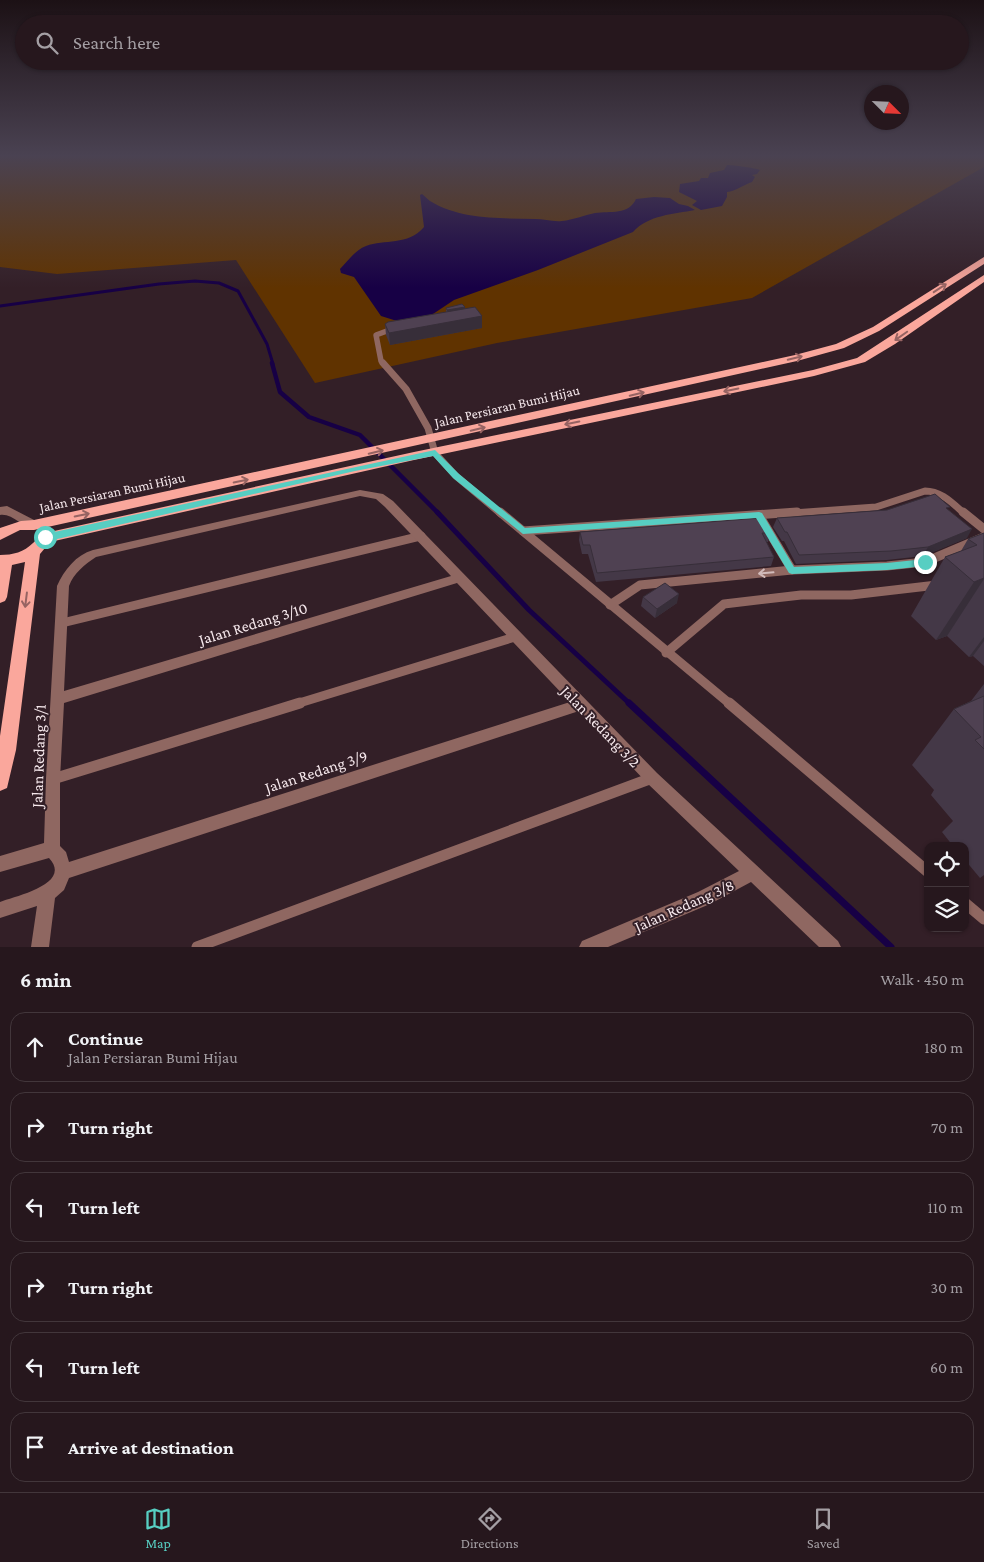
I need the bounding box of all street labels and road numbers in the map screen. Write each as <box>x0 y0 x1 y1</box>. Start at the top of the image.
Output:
street label: Jalan Persiaran Bumi Hijau <box>431 381 582 432</box>
street label: Jalan Persiaran Bumi Hijau <box>36 469 187 517</box>
street label: Jalan Redang 3/10 <box>195 599 310 650</box>
street label: Jalan Redang 3/2 <box>555 681 644 771</box>
street label: Jalan Redang 3/1 <box>28 704 50 810</box>
street label: Jalan Redang 3/9 <box>261 747 370 798</box>
street label: Jalan Redang 3/8 <box>630 876 737 937</box>

